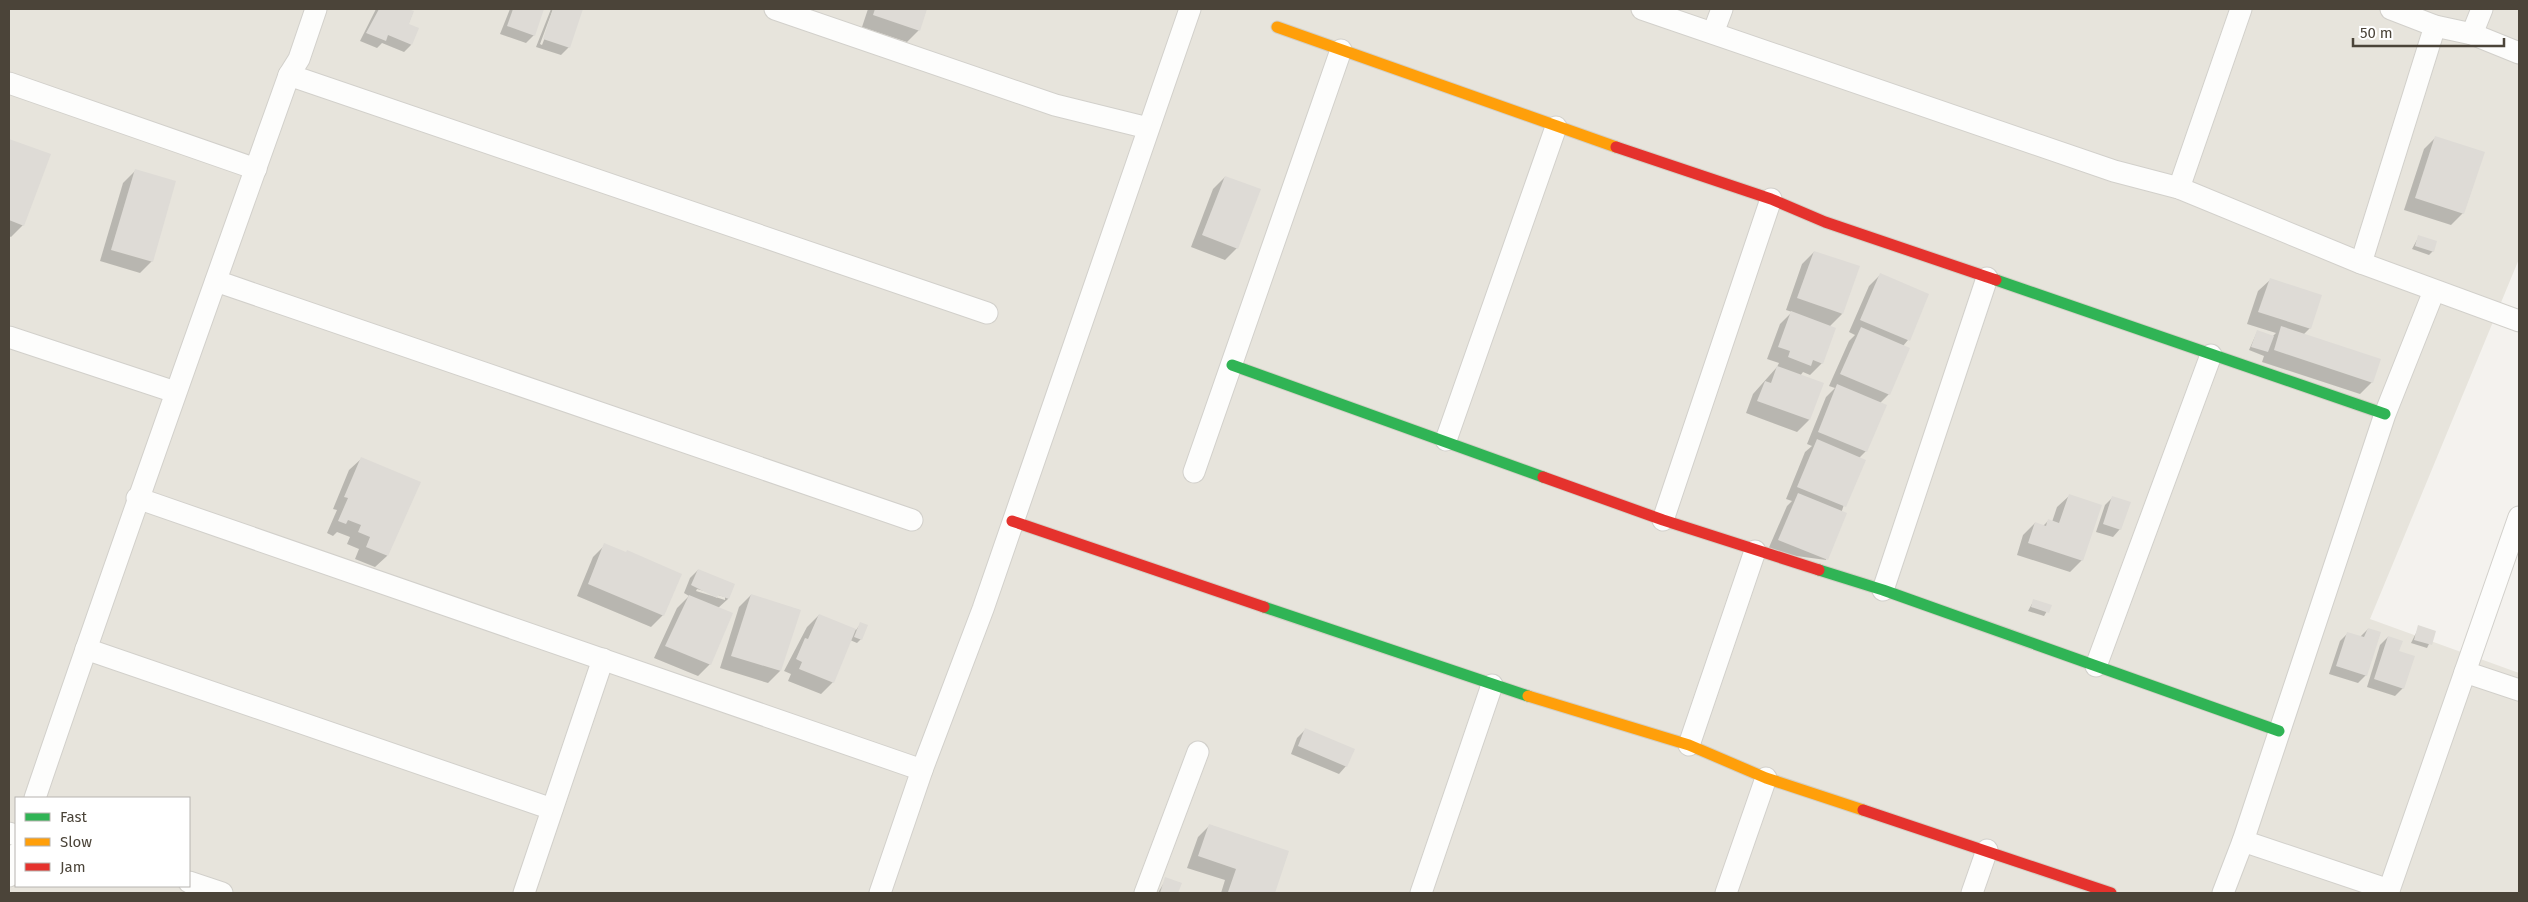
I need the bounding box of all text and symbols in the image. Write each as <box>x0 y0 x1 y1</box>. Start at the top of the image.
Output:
scale bar <box>2353 15 2504 47</box>
text: 50 m <box>2360 24 2393 42</box>
legend <box>15 797 190 887</box>
text: Fast <box>60 808 87 826</box>
text: Slow <box>60 833 92 851</box>
text: Jam <box>60 858 86 876</box>

